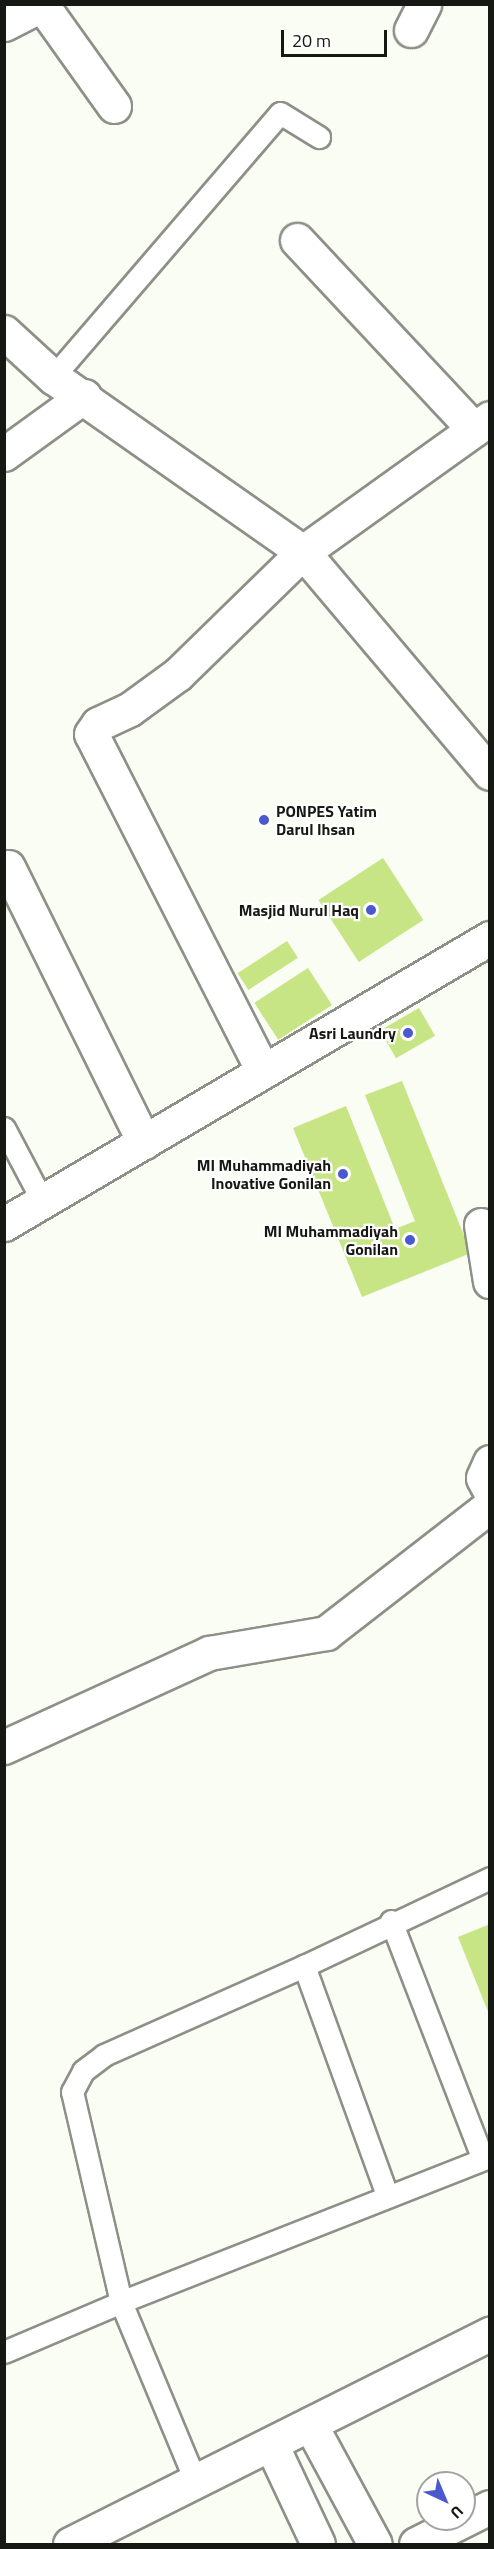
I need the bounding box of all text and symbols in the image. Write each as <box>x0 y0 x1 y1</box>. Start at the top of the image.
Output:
scale bar <box>284 18 390 56</box>
text: 20 m <box>292 27 331 54</box>
place label: PONPES Yatim Darul Ihsan <box>276 801 377 839</box>
marker: PONPES Yatim Darul Ihsan <box>257 813 271 827</box>
place label: Masjid Nurul Haq <box>239 900 359 920</box>
marker: Masjid Nurul Haq <box>364 903 378 917</box>
place label: Asri Laundry <box>309 1023 396 1043</box>
marker: Asri Laundry <box>401 1026 415 1040</box>
place label: MI Muhammadiyah Inovative Gonilan <box>197 1155 331 1193</box>
marker: MI Muhammadiyah Inovative Gonilan <box>336 1167 350 1181</box>
place label: MI Muhammadiyah Gonilan <box>264 1221 398 1259</box>
marker: MI Muhammadiyah Gonilan <box>403 1233 417 1247</box>
north arrow <box>416 2471 476 2531</box>
text: U <box>445 2500 469 2525</box>

